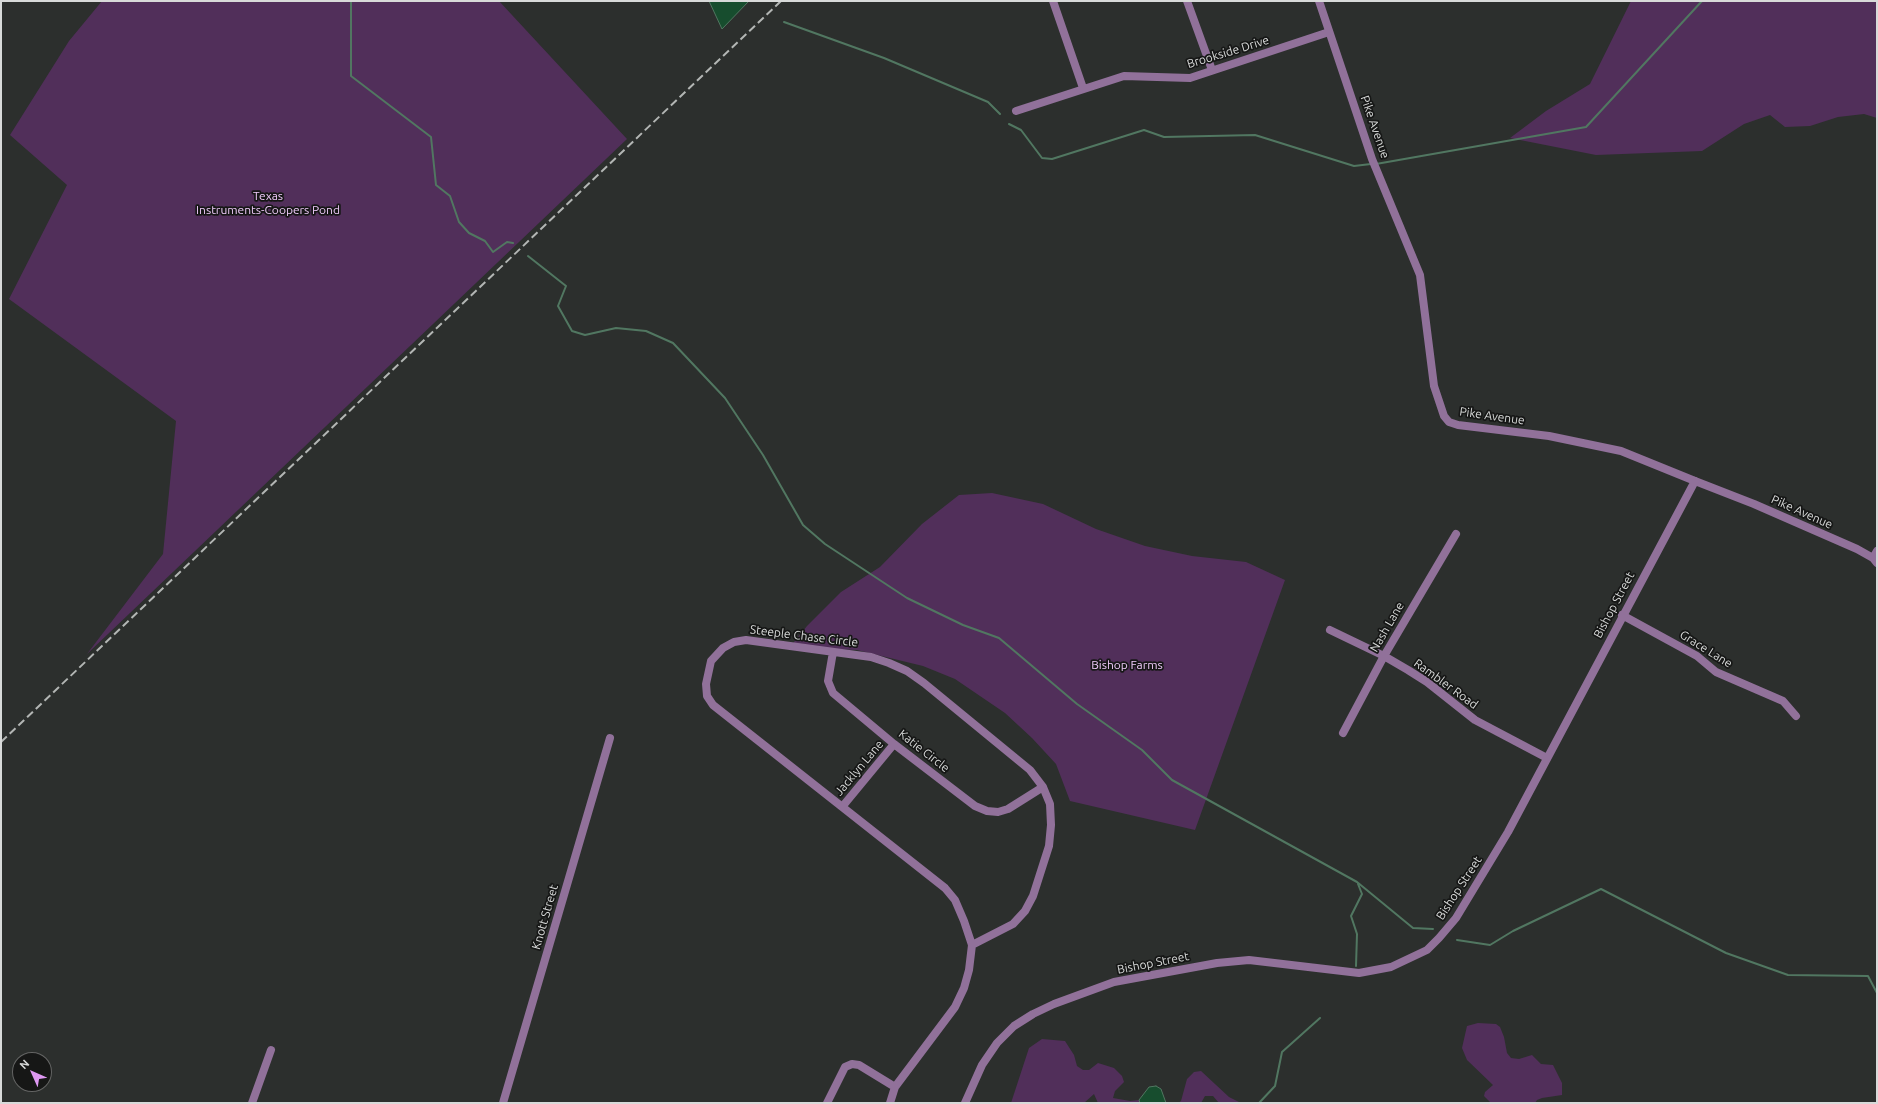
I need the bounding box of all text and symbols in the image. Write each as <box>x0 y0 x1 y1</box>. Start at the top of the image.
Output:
street label: Brookside Drive <box>1185 33 1271 71</box>
street label: Pike Avenue <box>1357 94 1393 160</box>
park label: Texas Instruments-Coopers Pond <box>196 189 340 217</box>
street label: Pike Avenue <box>1458 404 1526 428</box>
street label: Pike Avenue <box>1769 492 1835 532</box>
street label: Bishop Street <box>1591 569 1637 641</box>
street label: Nash Lane <box>1367 599 1407 655</box>
street label: Steeple Chase Circle <box>749 622 859 650</box>
street label: Grace Lane <box>1677 627 1735 671</box>
street label: Rambler Road <box>1411 656 1481 712</box>
park label: Bishop Farms <box>1091 658 1163 672</box>
street label: Katie Circle <box>896 727 952 775</box>
street label: Jacklyn Lane <box>832 737 886 799</box>
street label: Bishop Street <box>1433 854 1485 922</box>
street label: Knott Street <box>529 883 561 951</box>
street label: Bishop Street <box>1116 949 1190 977</box>
north arrow <box>12 1052 52 1092</box>
text: N <box>17 1057 31 1071</box>

